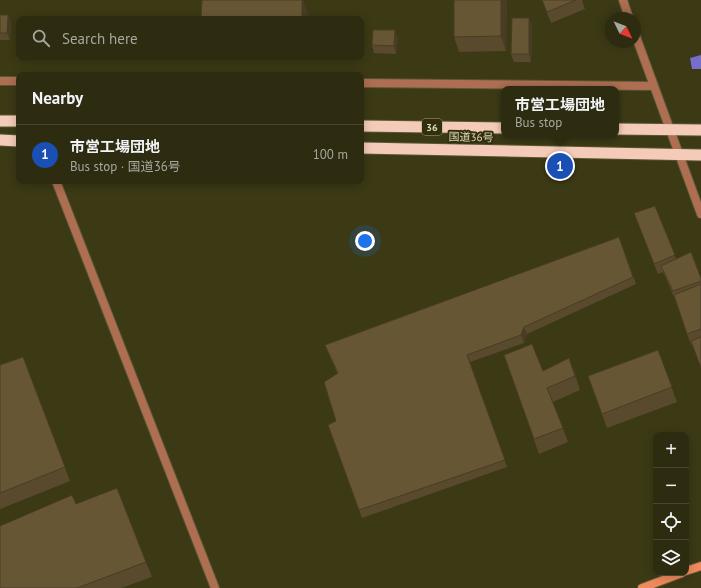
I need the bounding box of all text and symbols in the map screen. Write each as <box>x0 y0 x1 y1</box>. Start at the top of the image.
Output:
north arrow <box>605 12 641 48</box>
search box <box>16 16 364 60</box>
icon: search <box>30 27 52 49</box>
text: Search here <box>62 29 138 48</box>
popup <box>501 86 619 138</box>
text: Nearby <box>32 87 83 109</box>
text: 市営工場団地 <box>515 95 605 114</box>
text: Bus stop <box>515 114 562 131</box>
road number: 36 <box>422 119 442 135</box>
street label: 国道36号 <box>448 130 494 144</box>
text: 市営工場団地 <box>70 137 160 156</box>
text: 1 <box>41 146 49 163</box>
text: 100 m <box>313 146 348 163</box>
pin: 1 <box>547 151 573 181</box>
text: Bus stop · 国道36号 <box>70 158 181 175</box>
your location <box>355 231 375 251</box>
map controls <box>653 432 689 576</box>
button: + <box>653 432 689 468</box>
button: − <box>653 468 689 504</box>
button: locate <box>653 504 689 540</box>
button: layers <box>653 540 689 576</box>

